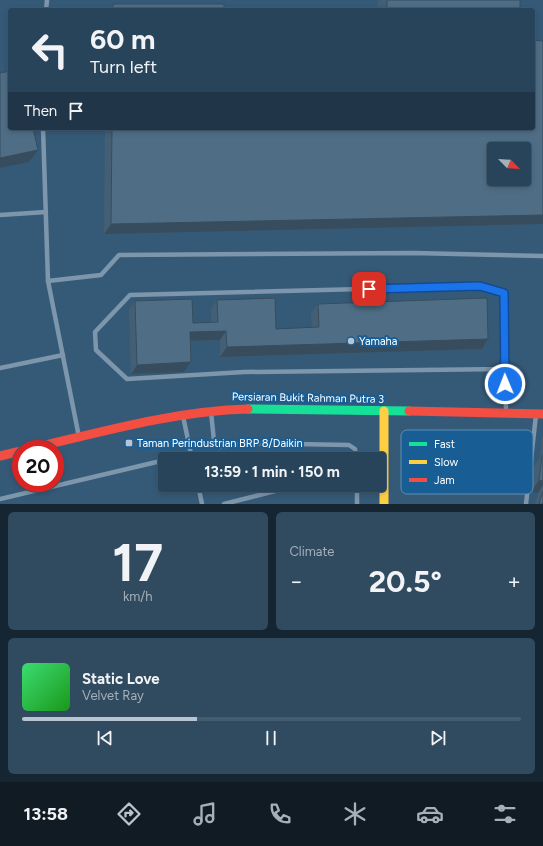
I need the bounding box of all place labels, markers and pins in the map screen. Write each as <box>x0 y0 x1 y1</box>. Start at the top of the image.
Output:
pin <box>352 272 386 306</box>
place label: Yamaha <box>359 335 397 348</box>
marker: Yamaha <box>346 336 356 346</box>
place label: Taman Perindustrian BRP 8/Daikin <box>137 437 303 450</box>
marker: Taman Perindustrian BRP 8/Daikin <box>124 438 134 448</box>

